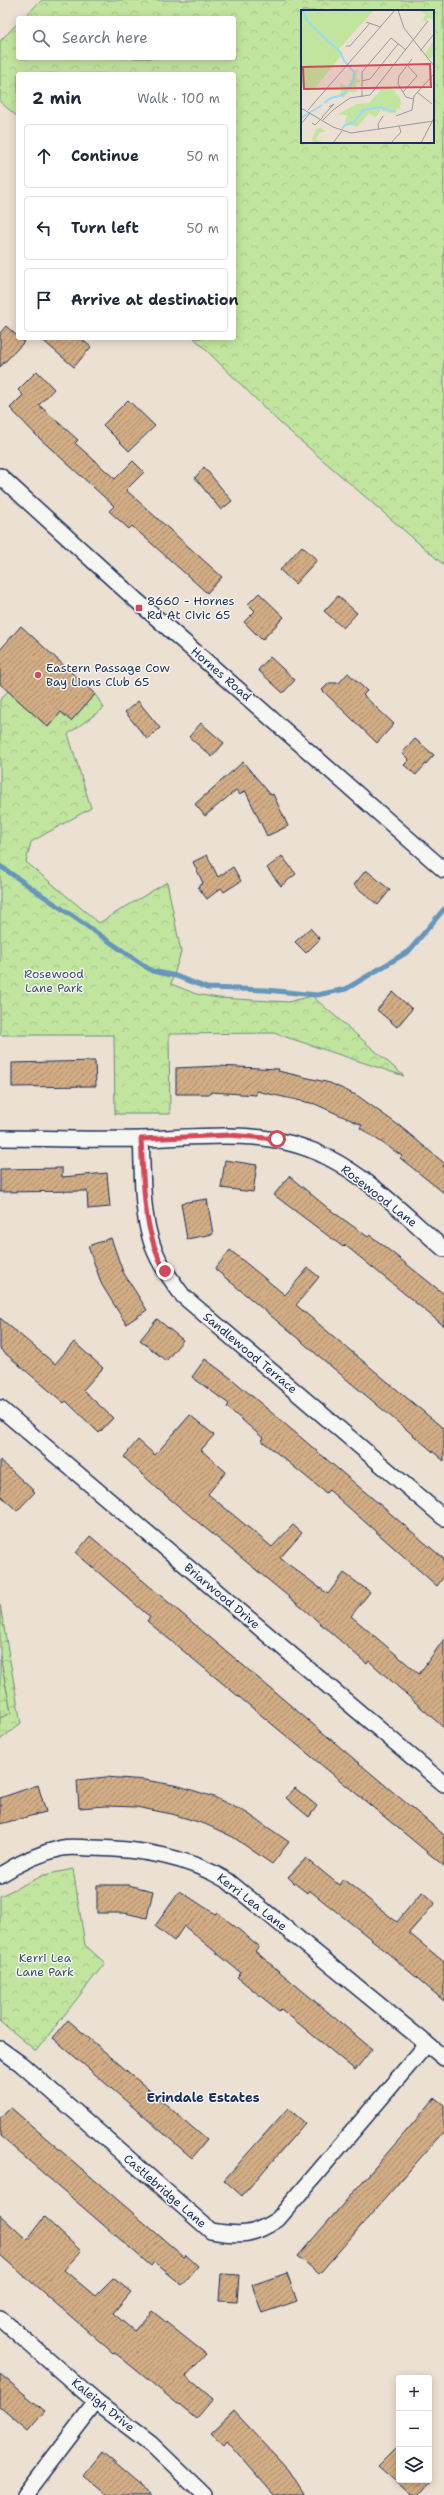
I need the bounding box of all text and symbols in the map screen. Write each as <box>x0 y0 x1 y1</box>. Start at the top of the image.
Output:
inset map <box>301 10 434 143</box>
search box <box>16 16 236 60</box>
icon: search <box>30 27 52 49</box>
text: Search here <box>62 28 148 48</box>
text: 2 min <box>32 87 82 109</box>
text: Walk · 100 m <box>137 90 220 107</box>
icon: ahead <box>33 145 55 167</box>
text: Continue <box>71 146 139 166</box>
text: 50 m <box>186 148 219 165</box>
icon: left <box>33 217 55 239</box>
text: Turn left <box>71 218 139 238</box>
text: 50 m <box>186 220 219 237</box>
icon: arrive <box>33 289 55 311</box>
text: Arrive at destination <box>71 290 239 310</box>
place label: 8660 - Hornes Rd At Civic 65 <box>147 593 235 623</box>
marker: 8660 - Hornes Rd At Civic 65 <box>134 603 144 613</box>
street label: Hornes Road <box>187 643 255 705</box>
place label: Eastern Passage Cow Bay Lions Club 65 <box>46 660 170 690</box>
marker: Eastern Passage Cow Bay Lions Club 65 <box>33 670 43 680</box>
park label: Rosewood Lane Park <box>24 966 84 996</box>
route start <box>268 1130 286 1148</box>
street label: Rosewood Lane <box>338 1161 420 1231</box>
route end <box>156 1262 174 1280</box>
street label: Sandlewood Terrace <box>200 1309 301 1397</box>
street label: Briarwood Drive <box>181 1560 263 1633</box>
street label: Kerri Lea Lane <box>214 1870 290 1934</box>
park label: Kerri Lea Lane Park <box>16 1950 74 1980</box>
district label: Erindale Estates <box>146 2089 260 2106</box>
street label: Castlebridge Lane <box>120 2151 210 2232</box>
street label: Kaleigh Drive <box>68 2375 138 2435</box>
map controls <box>396 2375 432 2483</box>
button: + <box>396 2375 432 2411</box>
button: − <box>396 2411 432 2447</box>
button: layers <box>396 2447 432 2483</box>

